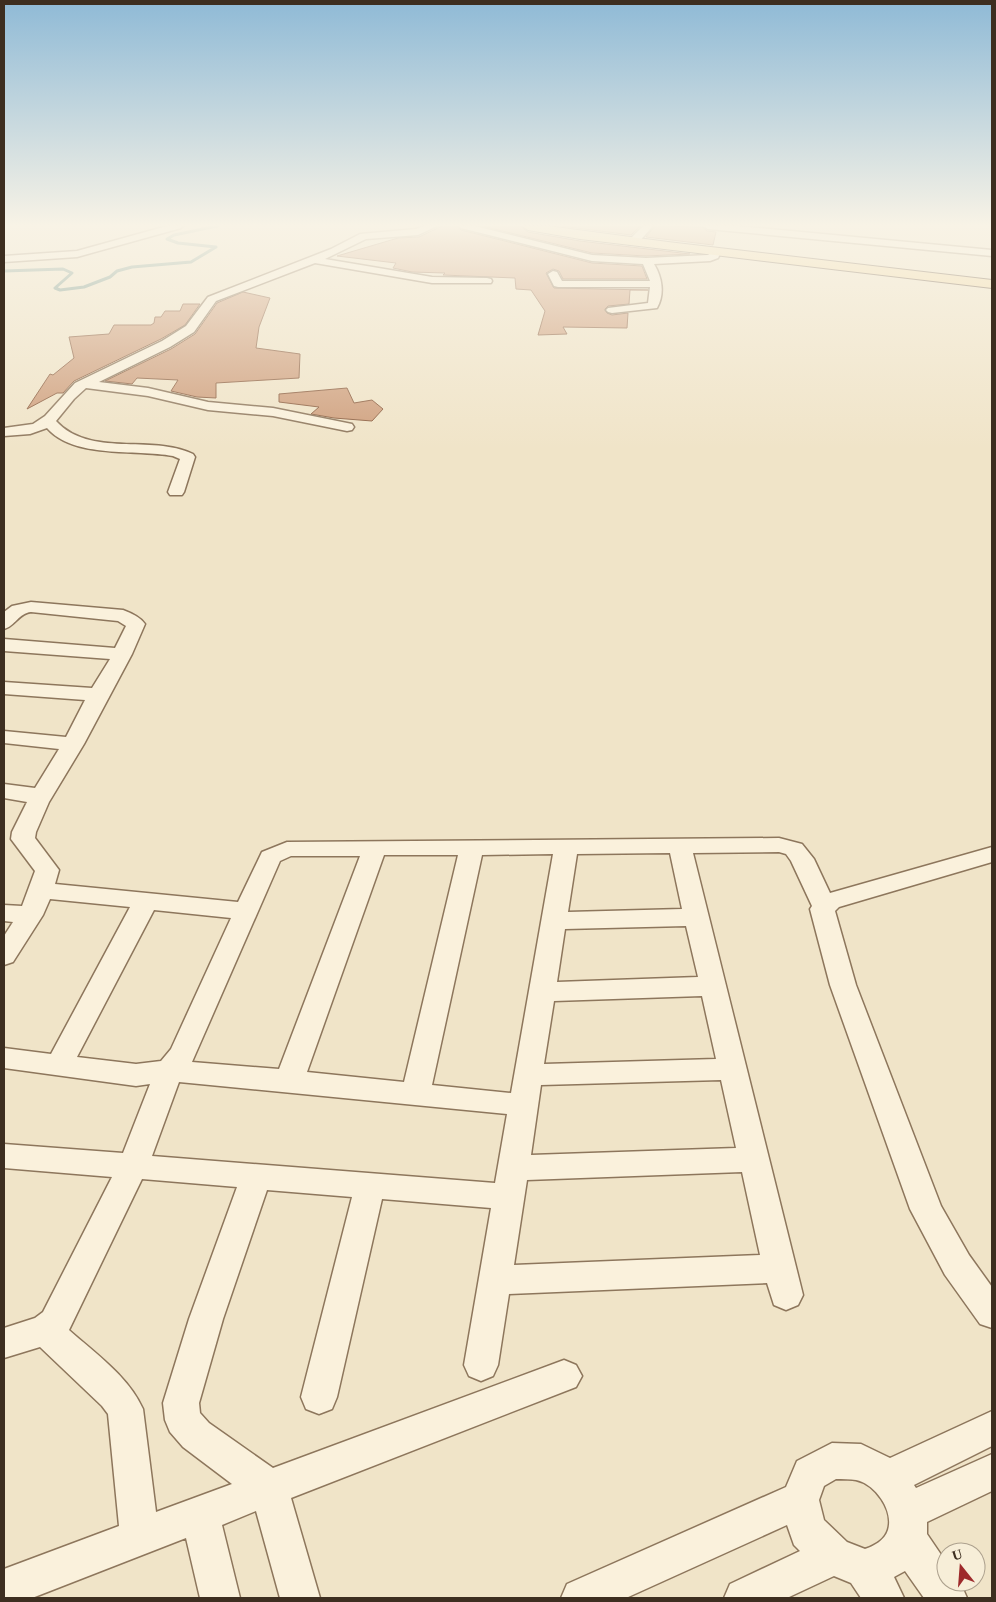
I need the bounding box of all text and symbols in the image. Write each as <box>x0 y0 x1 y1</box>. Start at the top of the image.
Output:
north arrow <box>936 1542 986 1592</box>
text: U <box>950 1546 964 1564</box>

